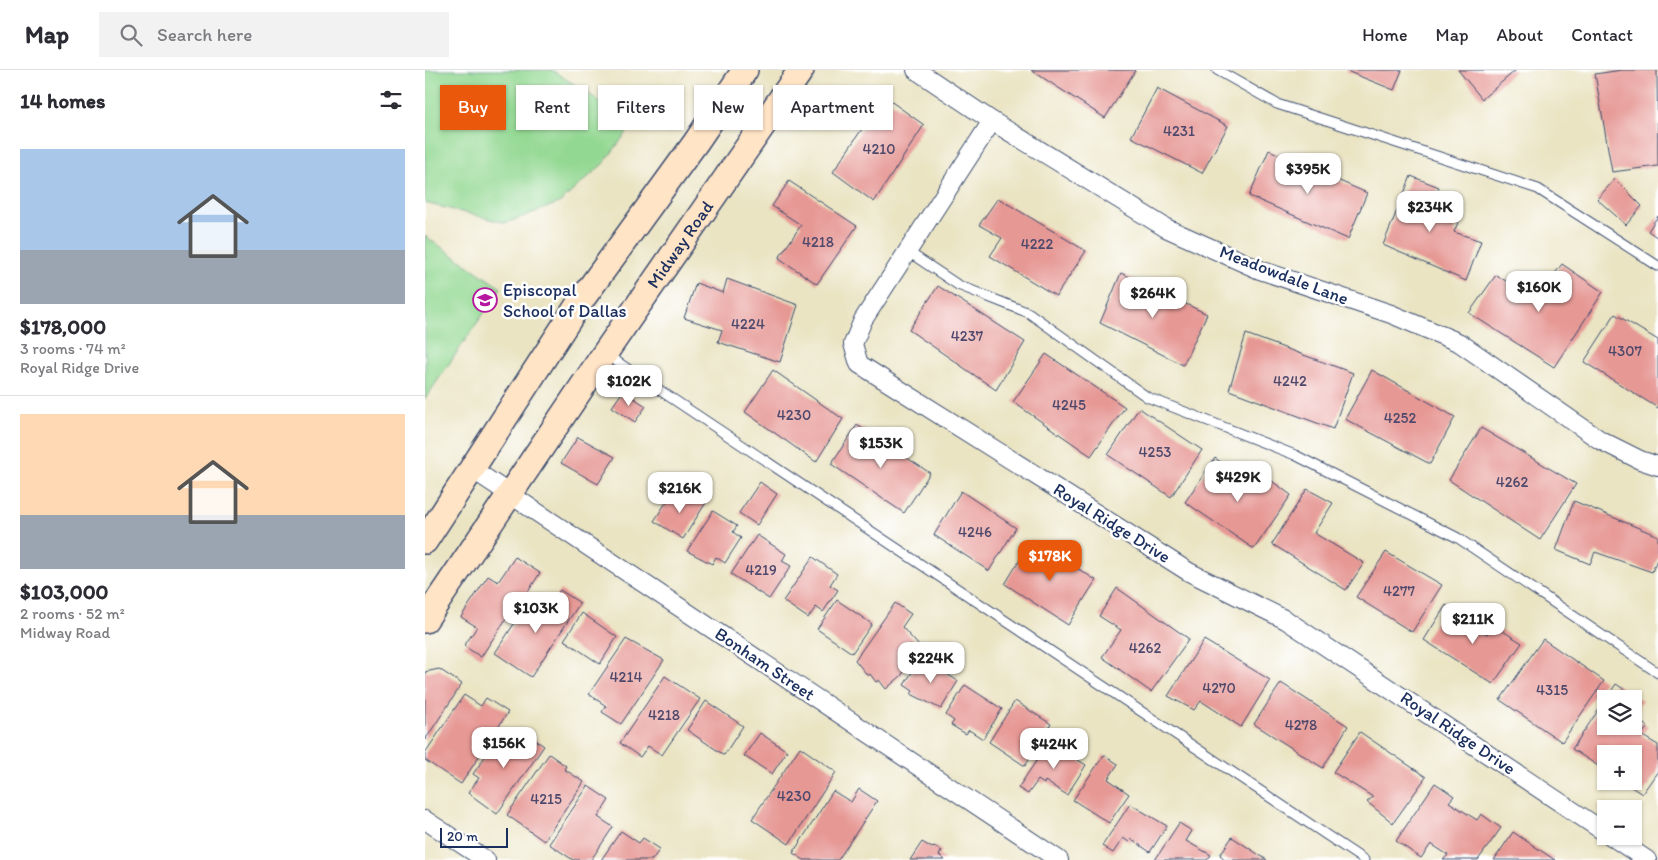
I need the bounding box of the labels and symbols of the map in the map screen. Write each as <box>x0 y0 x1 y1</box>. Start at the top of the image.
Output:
house number: 4231 <box>1163 122 1195 140</box>
house number: 4210 <box>862 140 896 158</box>
pin: $395K <box>1273 152 1343 195</box>
pin: $234K <box>1395 190 1465 233</box>
street label: Midway Road <box>642 196 718 293</box>
house number: 4218 <box>802 233 834 251</box>
house number: 4222 <box>1021 235 1053 253</box>
street label: Meadowdale Lane <box>1216 240 1352 310</box>
pin: $160K <box>1504 270 1574 313</box>
pin: $264K <box>1118 276 1188 319</box>
place label: Episcopal School of Dallas <box>503 279 627 322</box>
school or university icon: Episcopal School of Dallas <box>472 287 498 313</box>
house number: 4224 <box>731 315 765 333</box>
house number: 4237 <box>951 327 984 345</box>
house number: 4307 <box>1608 342 1642 360</box>
pin: $102K <box>594 364 664 407</box>
house number: 4242 <box>1273 372 1307 390</box>
house number: 4245 <box>1052 396 1086 414</box>
house number: 4230 <box>777 406 811 424</box>
house number: 4252 <box>1384 409 1416 427</box>
pin: $153K <box>846 426 916 469</box>
house number: 4253 <box>1139 443 1171 461</box>
pin: $429K <box>1203 460 1273 503</box>
pin: $216K <box>645 472 715 514</box>
house number: 4262 <box>1496 473 1528 491</box>
street label: Royal Ridge Drive <box>1049 478 1175 568</box>
house number: 4246 <box>958 523 992 541</box>
pin: $178K <box>1015 540 1085 582</box>
house number: 4219 <box>745 561 777 579</box>
house number: 4277 <box>1383 582 1415 600</box>
pin: $103K <box>501 592 571 634</box>
pin: $211K <box>1438 602 1508 645</box>
street label: Bonham Street <box>711 622 819 706</box>
house number: 4262 <box>1129 639 1161 657</box>
pin: $224K <box>896 642 966 684</box>
house number: 4214 <box>610 668 642 686</box>
house number: 4270 <box>1202 679 1236 697</box>
house number: 4315 <box>1536 681 1568 699</box>
street label: Royal Ridge Drive <box>1396 686 1520 780</box>
house number: 4218 <box>648 706 680 724</box>
house number: 4278 <box>1285 716 1317 734</box>
pin: $156K <box>469 726 539 769</box>
pin: $424K <box>1019 728 1089 770</box>
house number: 4230 <box>777 787 811 805</box>
house number: 4215 <box>530 790 562 808</box>
scale bar <box>440 825 507 848</box>

